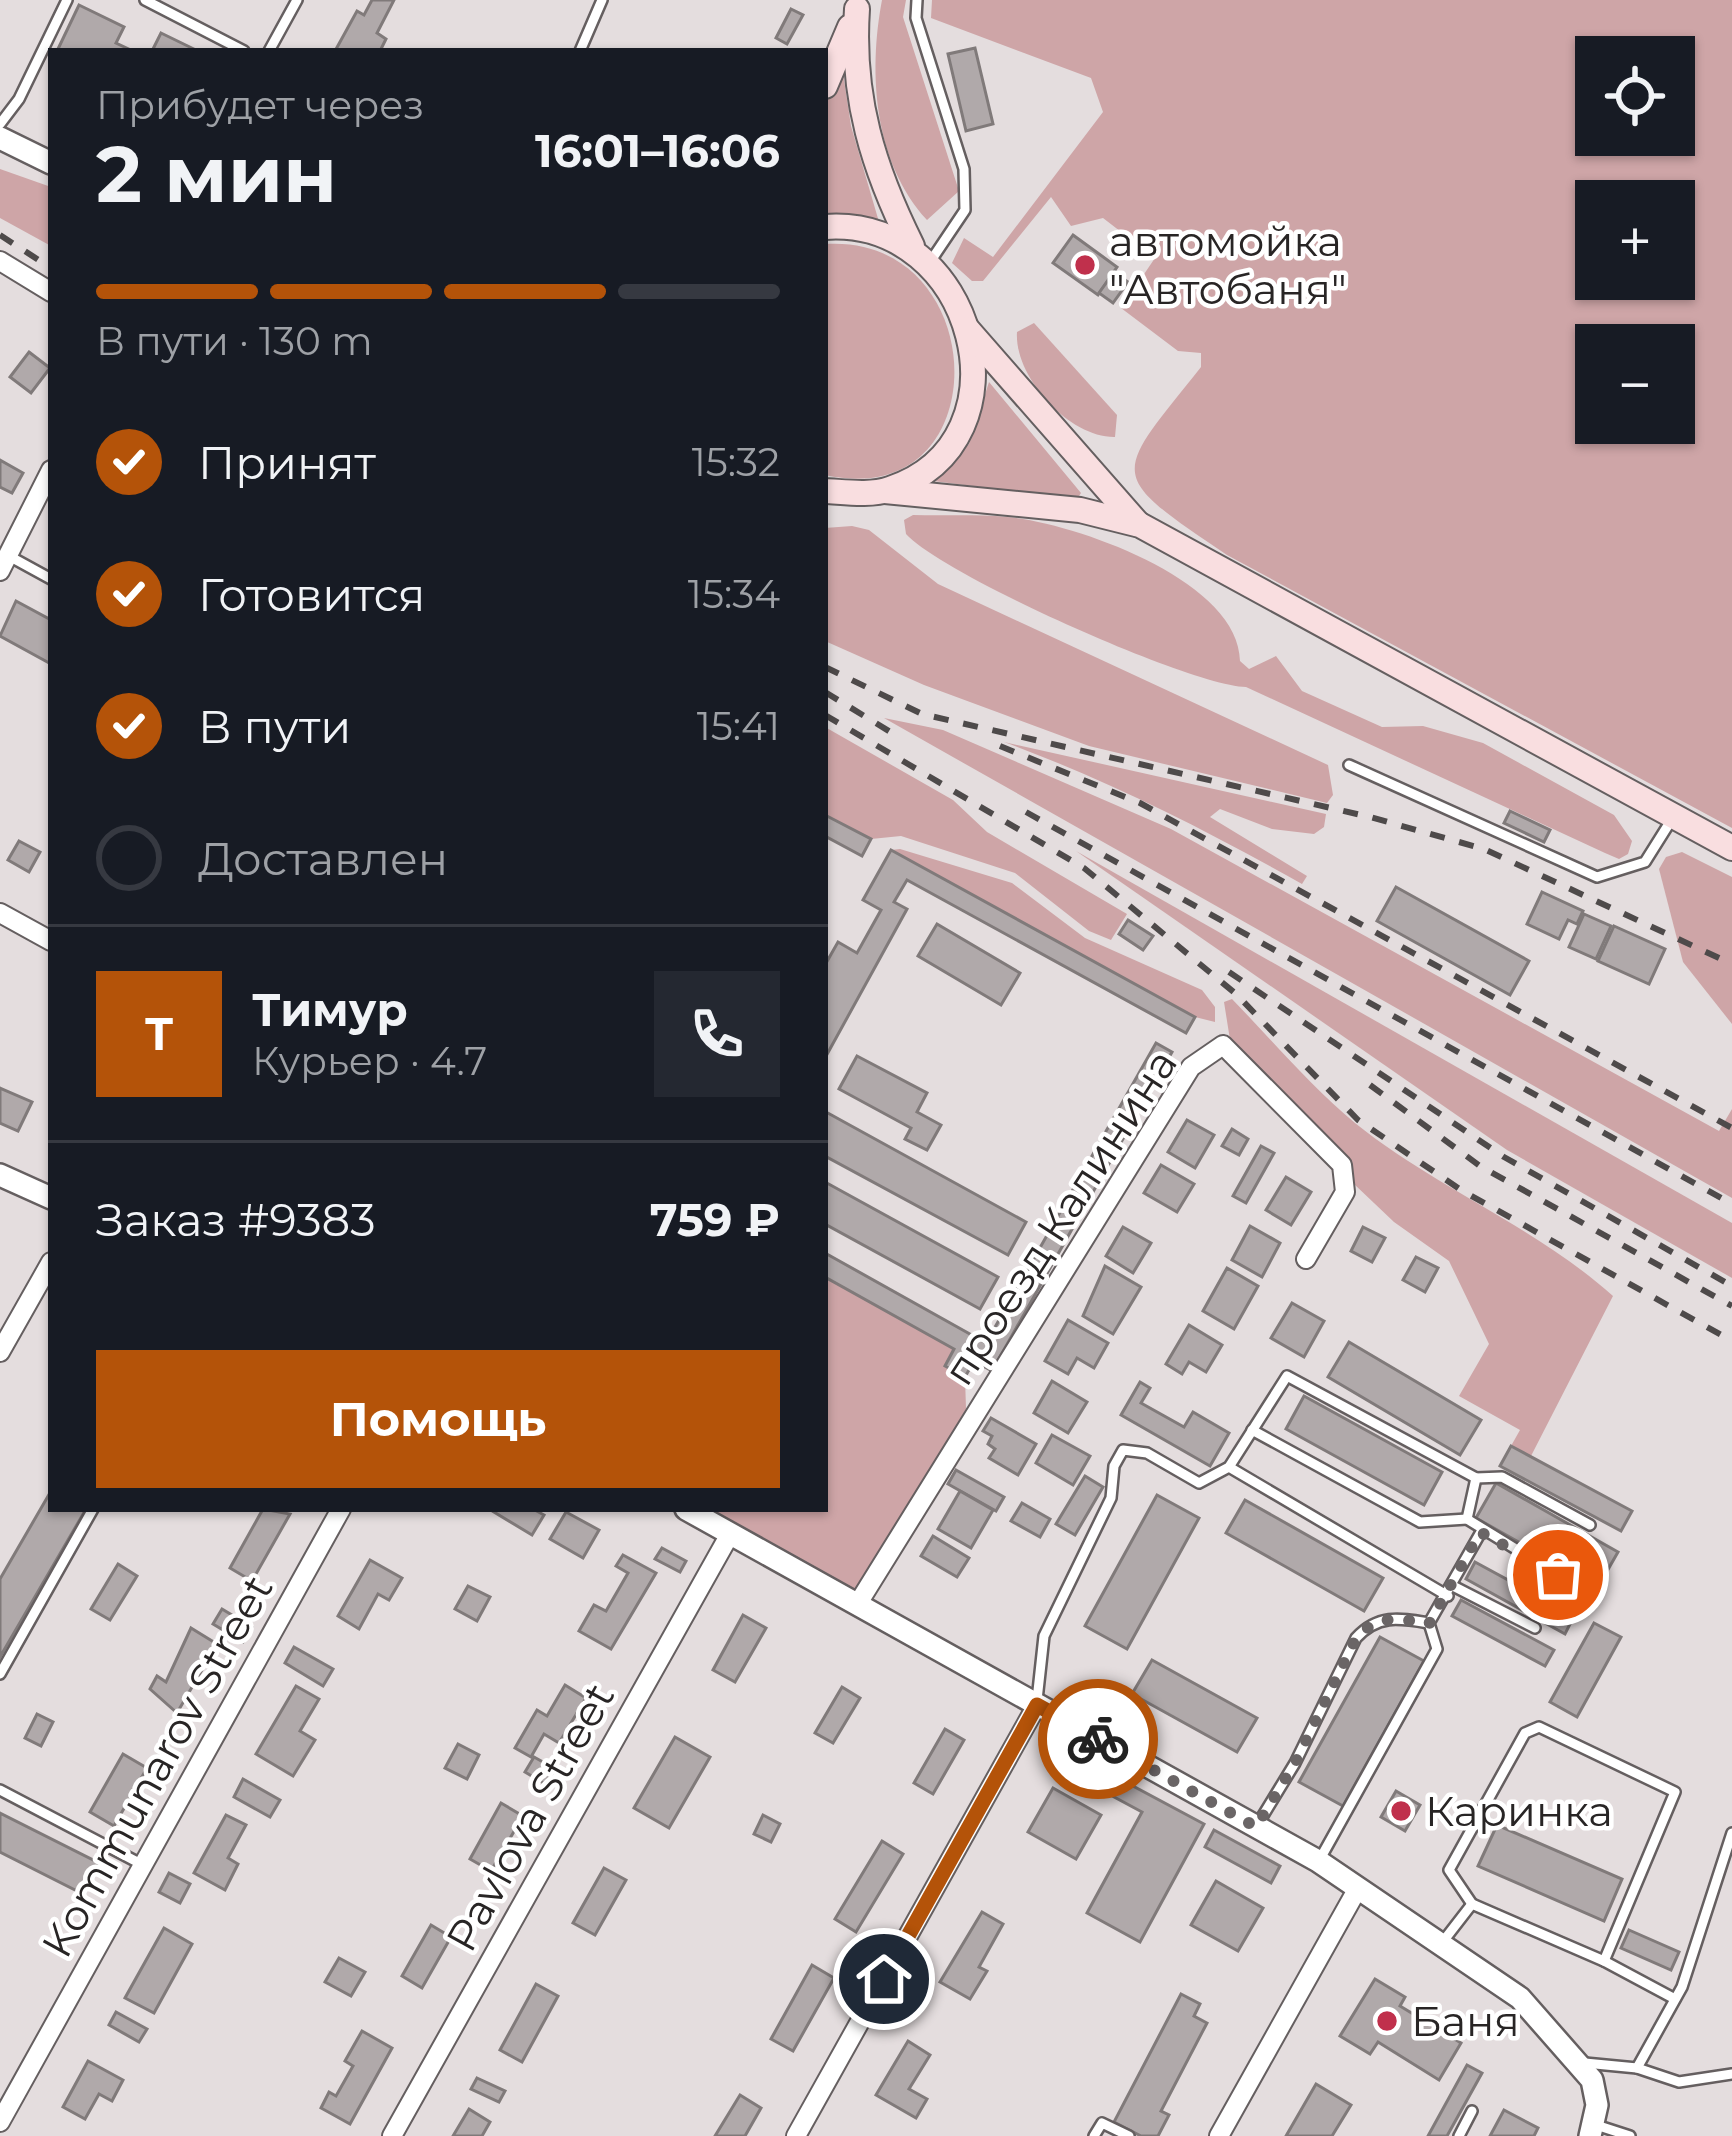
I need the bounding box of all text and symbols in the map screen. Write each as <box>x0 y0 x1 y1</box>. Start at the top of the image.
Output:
map controls <box>1575 36 1695 444</box>
button: locate <box>1575 36 1695 156</box>
text: Прибудет через <box>96 81 424 129</box>
text: 16:01–16:06 <box>535 123 780 178</box>
text: 2 мин <box>96 126 337 222</box>
button: + <box>1575 180 1695 300</box>
place label: автомойка "Автобаня" <box>1109 215 1347 315</box>
marker: автомойка "Автобаня" <box>1072 252 1098 278</box>
text: В пути · 130 m <box>96 317 373 365</box>
button: − <box>1575 324 1695 444</box>
icon: check <box>96 429 162 495</box>
text: Принят <box>198 435 376 490</box>
text: 15:32 <box>692 438 780 486</box>
icon: check <box>96 561 162 627</box>
text: Готовится <box>198 567 425 622</box>
text: 15:34 <box>688 570 780 618</box>
icon: check <box>96 693 162 759</box>
text: В пути <box>198 699 351 754</box>
text: 15:41 <box>697 702 780 750</box>
text: Доставлен <box>198 831 448 886</box>
button: phone <box>654 971 780 1097</box>
text: Тимур <box>252 982 408 1037</box>
text: Т <box>145 1006 173 1061</box>
text: Курьер · 4.7 <box>252 1037 487 1085</box>
street label: проезд Калинина <box>932 1040 1188 1394</box>
text: Заказ #9383 <box>96 1192 376 1247</box>
text: 759 ₽ <box>650 1192 780 1247</box>
button: Помощь <box>96 1350 780 1488</box>
pin <box>1507 1524 1609 1626</box>
icon: bag <box>1525 1542 1591 1608</box>
street label: Kommunarov Street <box>30 1566 284 1966</box>
street label: Pavlova Street <box>435 1674 625 1960</box>
courier <box>1038 1679 1158 1799</box>
icon: bike <box>1065 1706 1131 1772</box>
place label: Каринка <box>1425 1785 1613 1837</box>
marker: Каринка <box>1388 1798 1414 1824</box>
pin <box>833 1928 935 2030</box>
icon: home <box>851 1946 917 2012</box>
place label: Баня <box>1411 1995 1520 2047</box>
marker: Баня <box>1374 2008 1400 2034</box>

